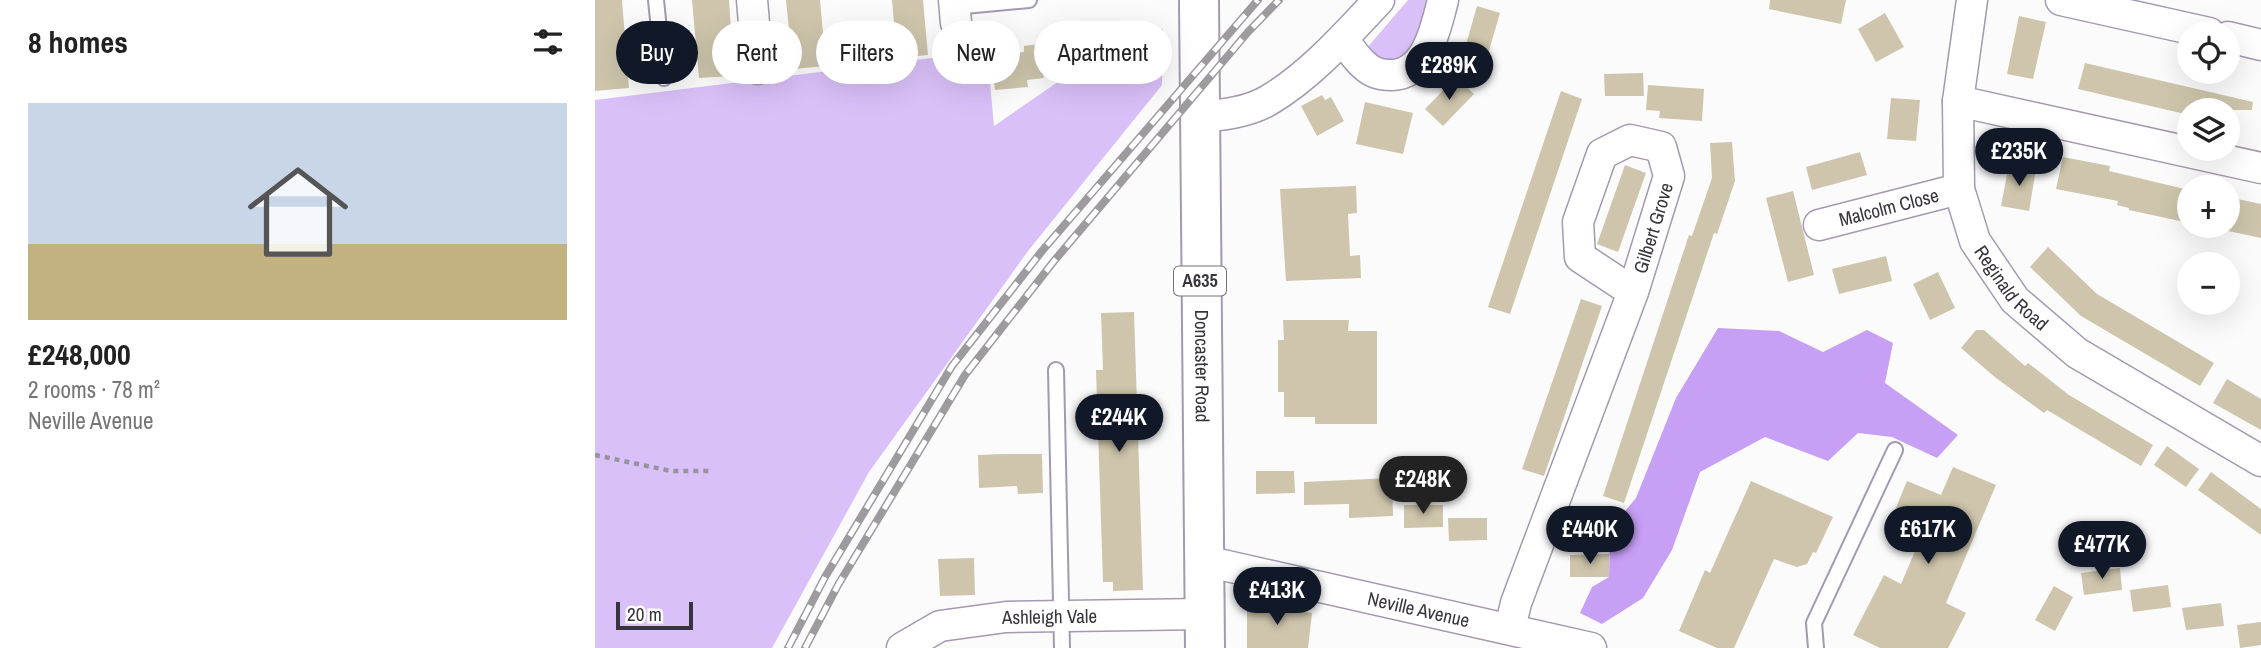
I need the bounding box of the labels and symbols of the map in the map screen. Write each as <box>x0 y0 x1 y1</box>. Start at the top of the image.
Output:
pin: £289K <box>1400 42 1498 102</box>
pin: £235K <box>1970 128 2068 188</box>
street label: Gilbert Grove <box>1627 179 1679 277</box>
street label: Malcolm Close <box>1836 182 1941 232</box>
street label: Reginald Road <box>1969 240 2054 336</box>
road number: A635 <box>1174 267 1226 296</box>
street label: Doncaster Road <box>1189 310 1216 422</box>
pin: £244K <box>1070 394 1168 454</box>
pin: £248K <box>1374 456 1472 516</box>
pin: £440K <box>1541 506 1639 566</box>
pin: £617K <box>1879 506 1977 566</box>
pin: £477K <box>2053 522 2151 581</box>
pin: £413K <box>1228 568 1326 627</box>
street label: Neville Avenue <box>1365 585 1472 633</box>
scale bar <box>616 599 693 631</box>
street label: Ashleigh Vale <box>1001 603 1097 630</box>

